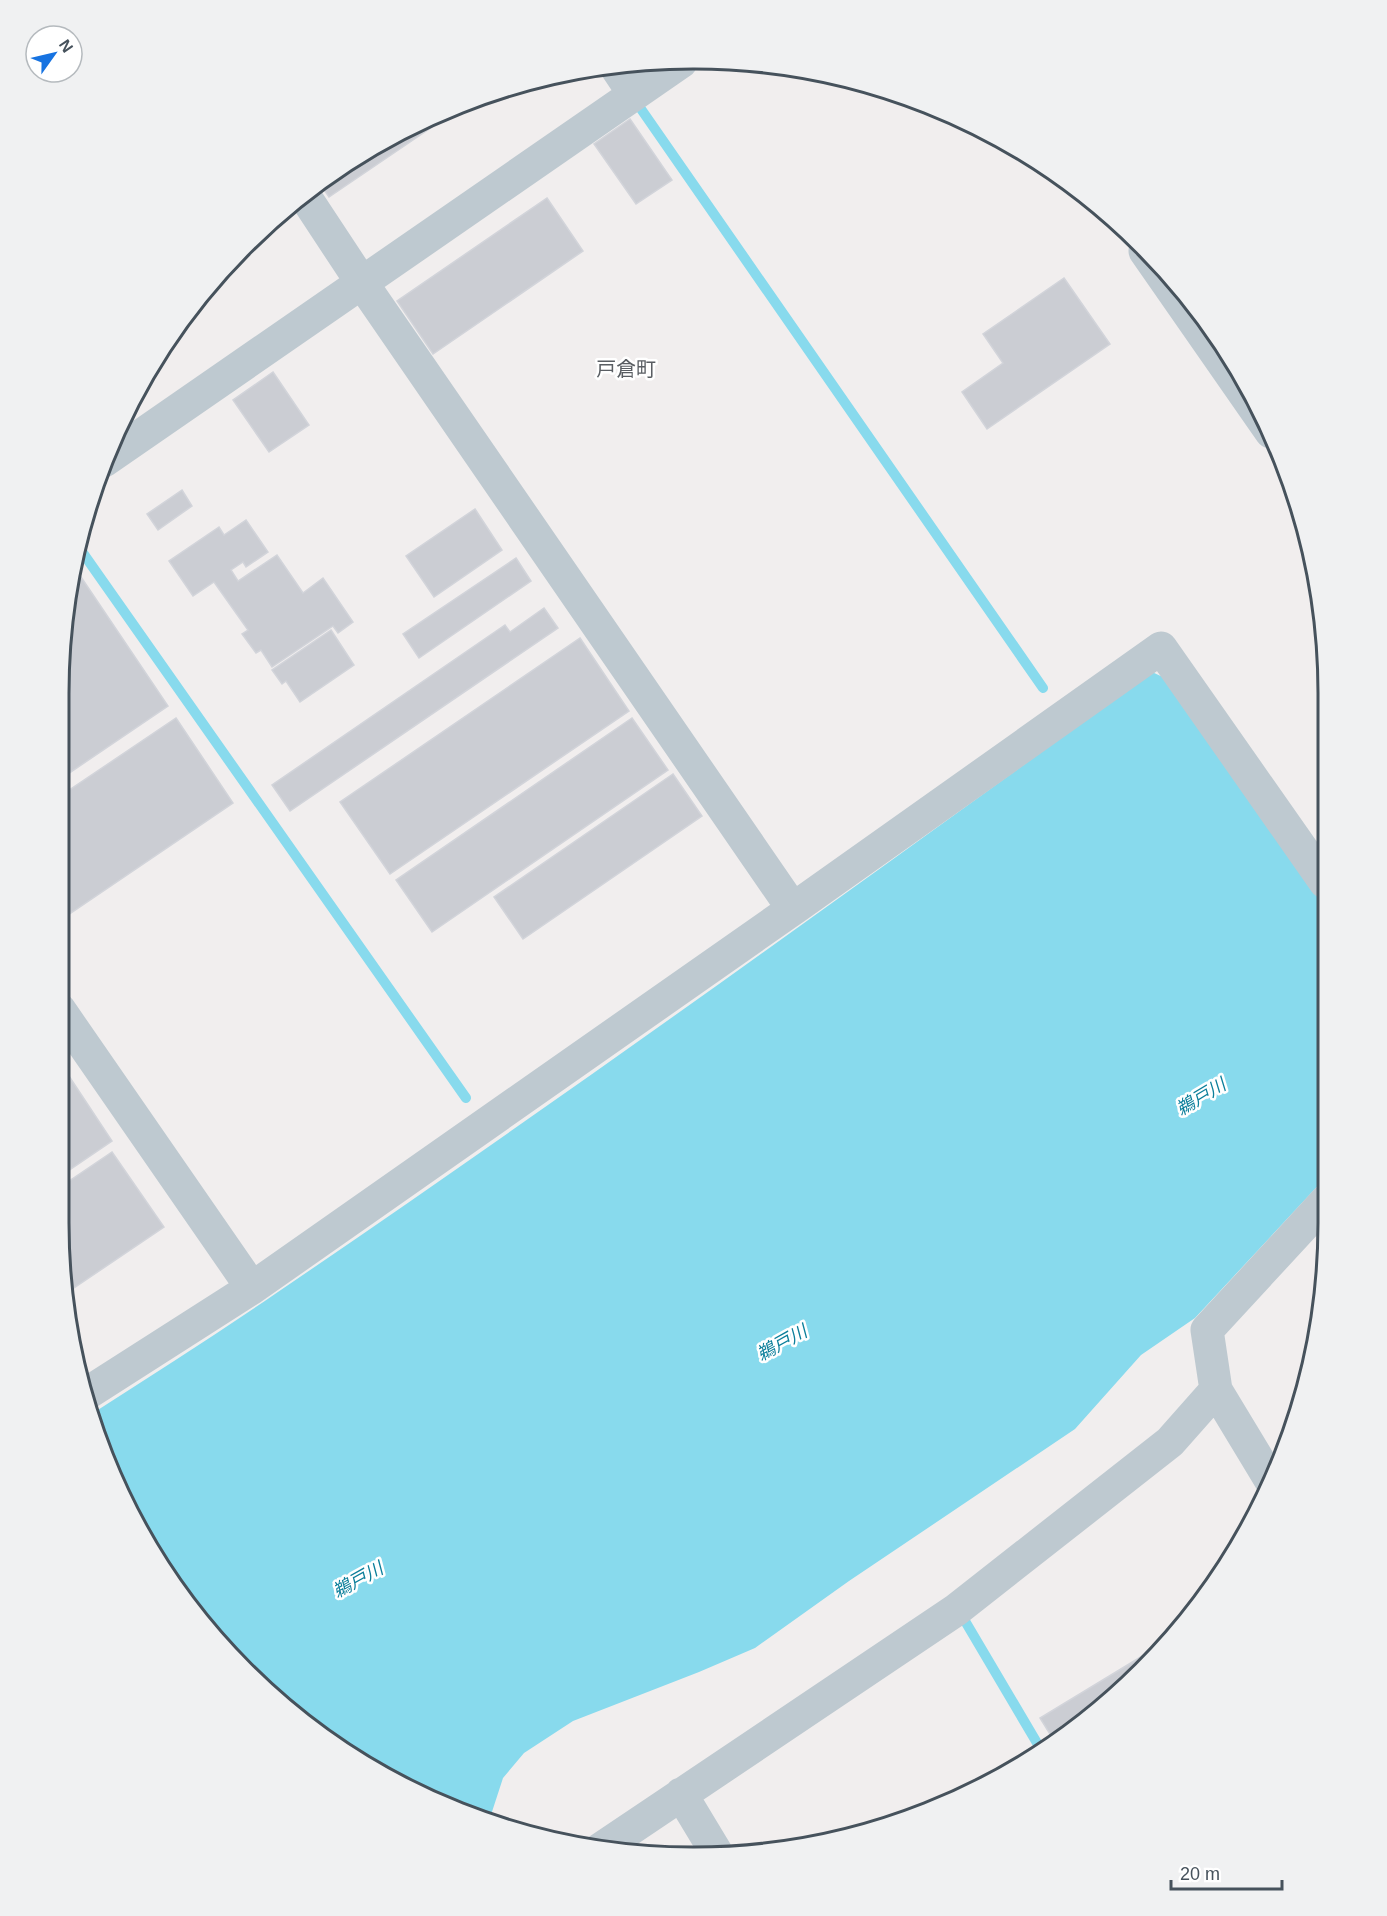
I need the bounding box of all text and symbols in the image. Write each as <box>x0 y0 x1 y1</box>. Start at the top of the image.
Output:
north arrow <box>24 24 84 84</box>
text: N <box>56 36 76 55</box>
district label: 戸倉町 <box>596 358 656 380</box>
water label: 鵜戸川 <box>1173 1073 1231 1119</box>
water label: 鵜戸川 <box>754 1320 812 1365</box>
water label: 鵜戸川 <box>330 1557 388 1602</box>
scale bar <box>1171 1853 1282 1891</box>
text: 20 m <box>1180 1864 1220 1884</box>

